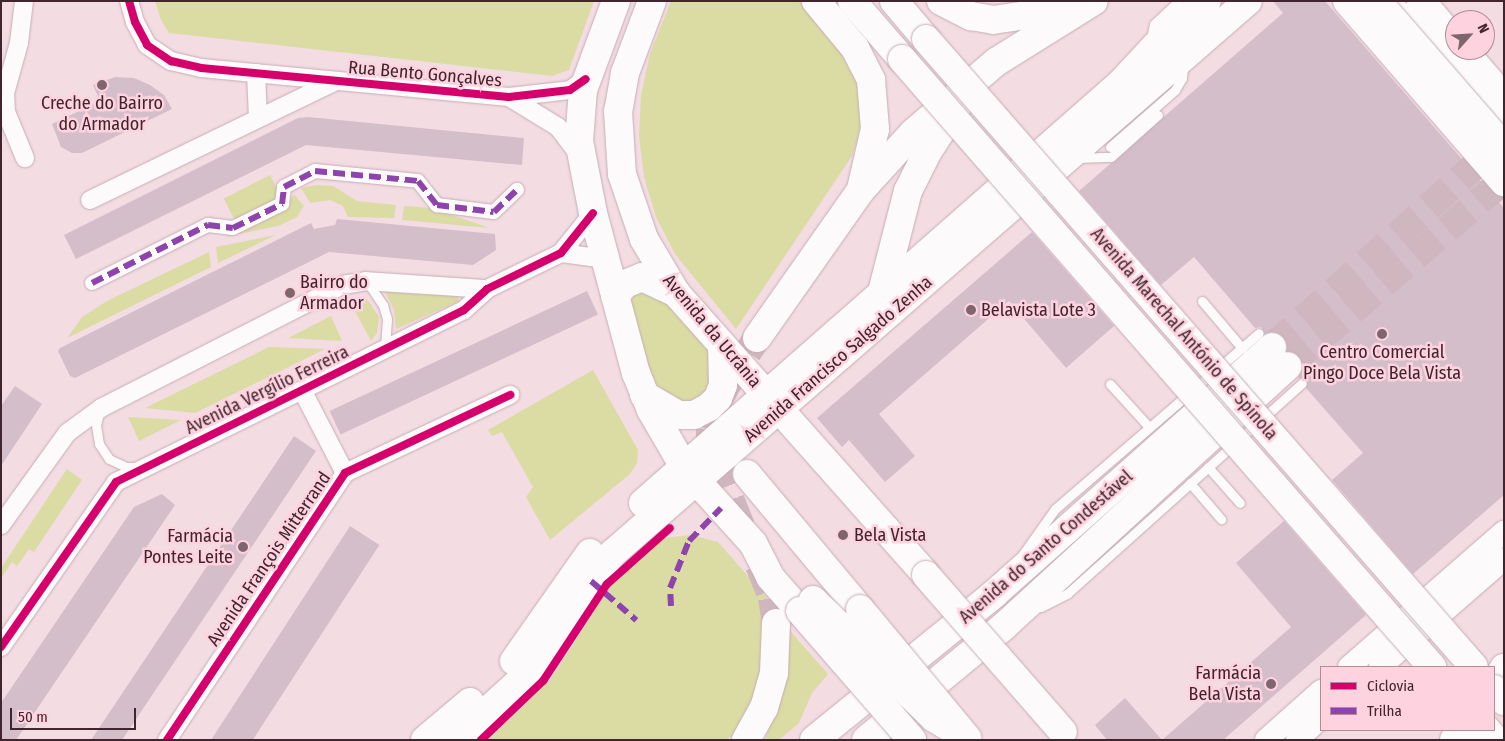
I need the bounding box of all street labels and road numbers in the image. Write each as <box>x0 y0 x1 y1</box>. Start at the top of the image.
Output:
street label: Rua Bento Gonçalves <box>347 57 503 91</box>
street label: Avenida Marechal António de Spínola <box>1086 223 1282 445</box>
street label: Avenida da Ucrânia <box>658 270 766 392</box>
street label: Avenida Francisco Salgado Zenha <box>739 271 937 447</box>
street label: Avenida Vergílio Ferreira <box>182 341 352 439</box>
street label: Avenida do Santo Condestável <box>955 466 1137 628</box>
street label: Avenida François Mitterrand <box>203 468 335 650</box>

